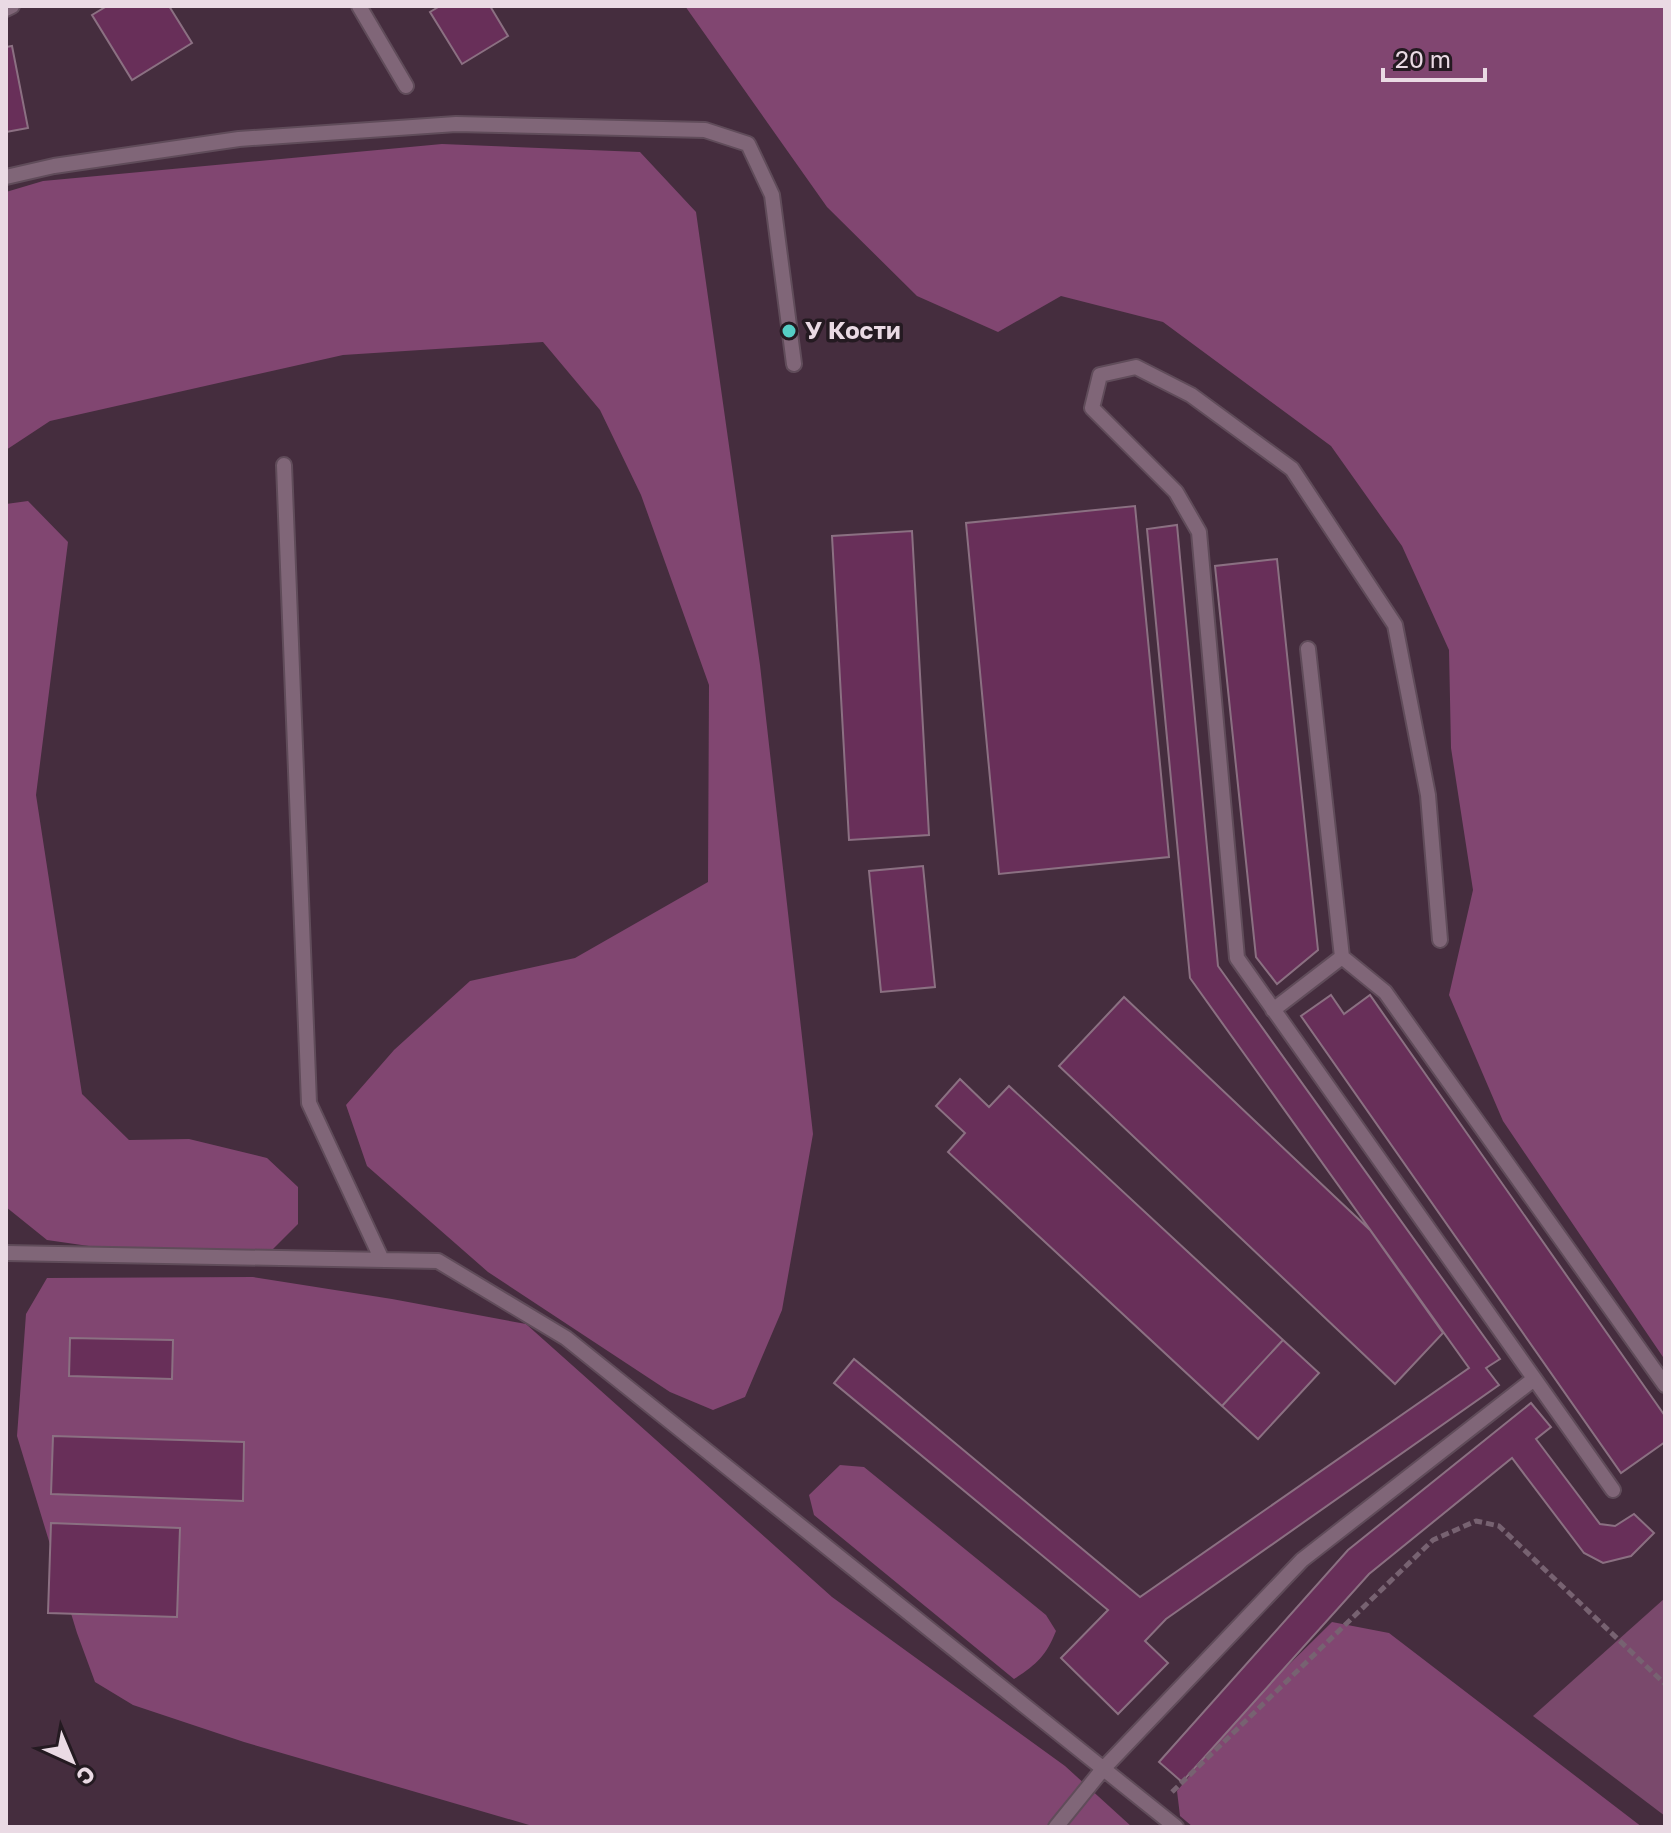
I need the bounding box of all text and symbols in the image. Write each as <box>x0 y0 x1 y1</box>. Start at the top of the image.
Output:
scale bar <box>1383 32 1485 82</box>
text: 20 m <box>1395 44 1451 73</box>
place label: У Кости <box>805 315 901 344</box>
marker: У Кости <box>780 322 798 340</box>
north arrow <box>32 1721 112 1801</box>
text: С <box>71 1761 101 1791</box>

